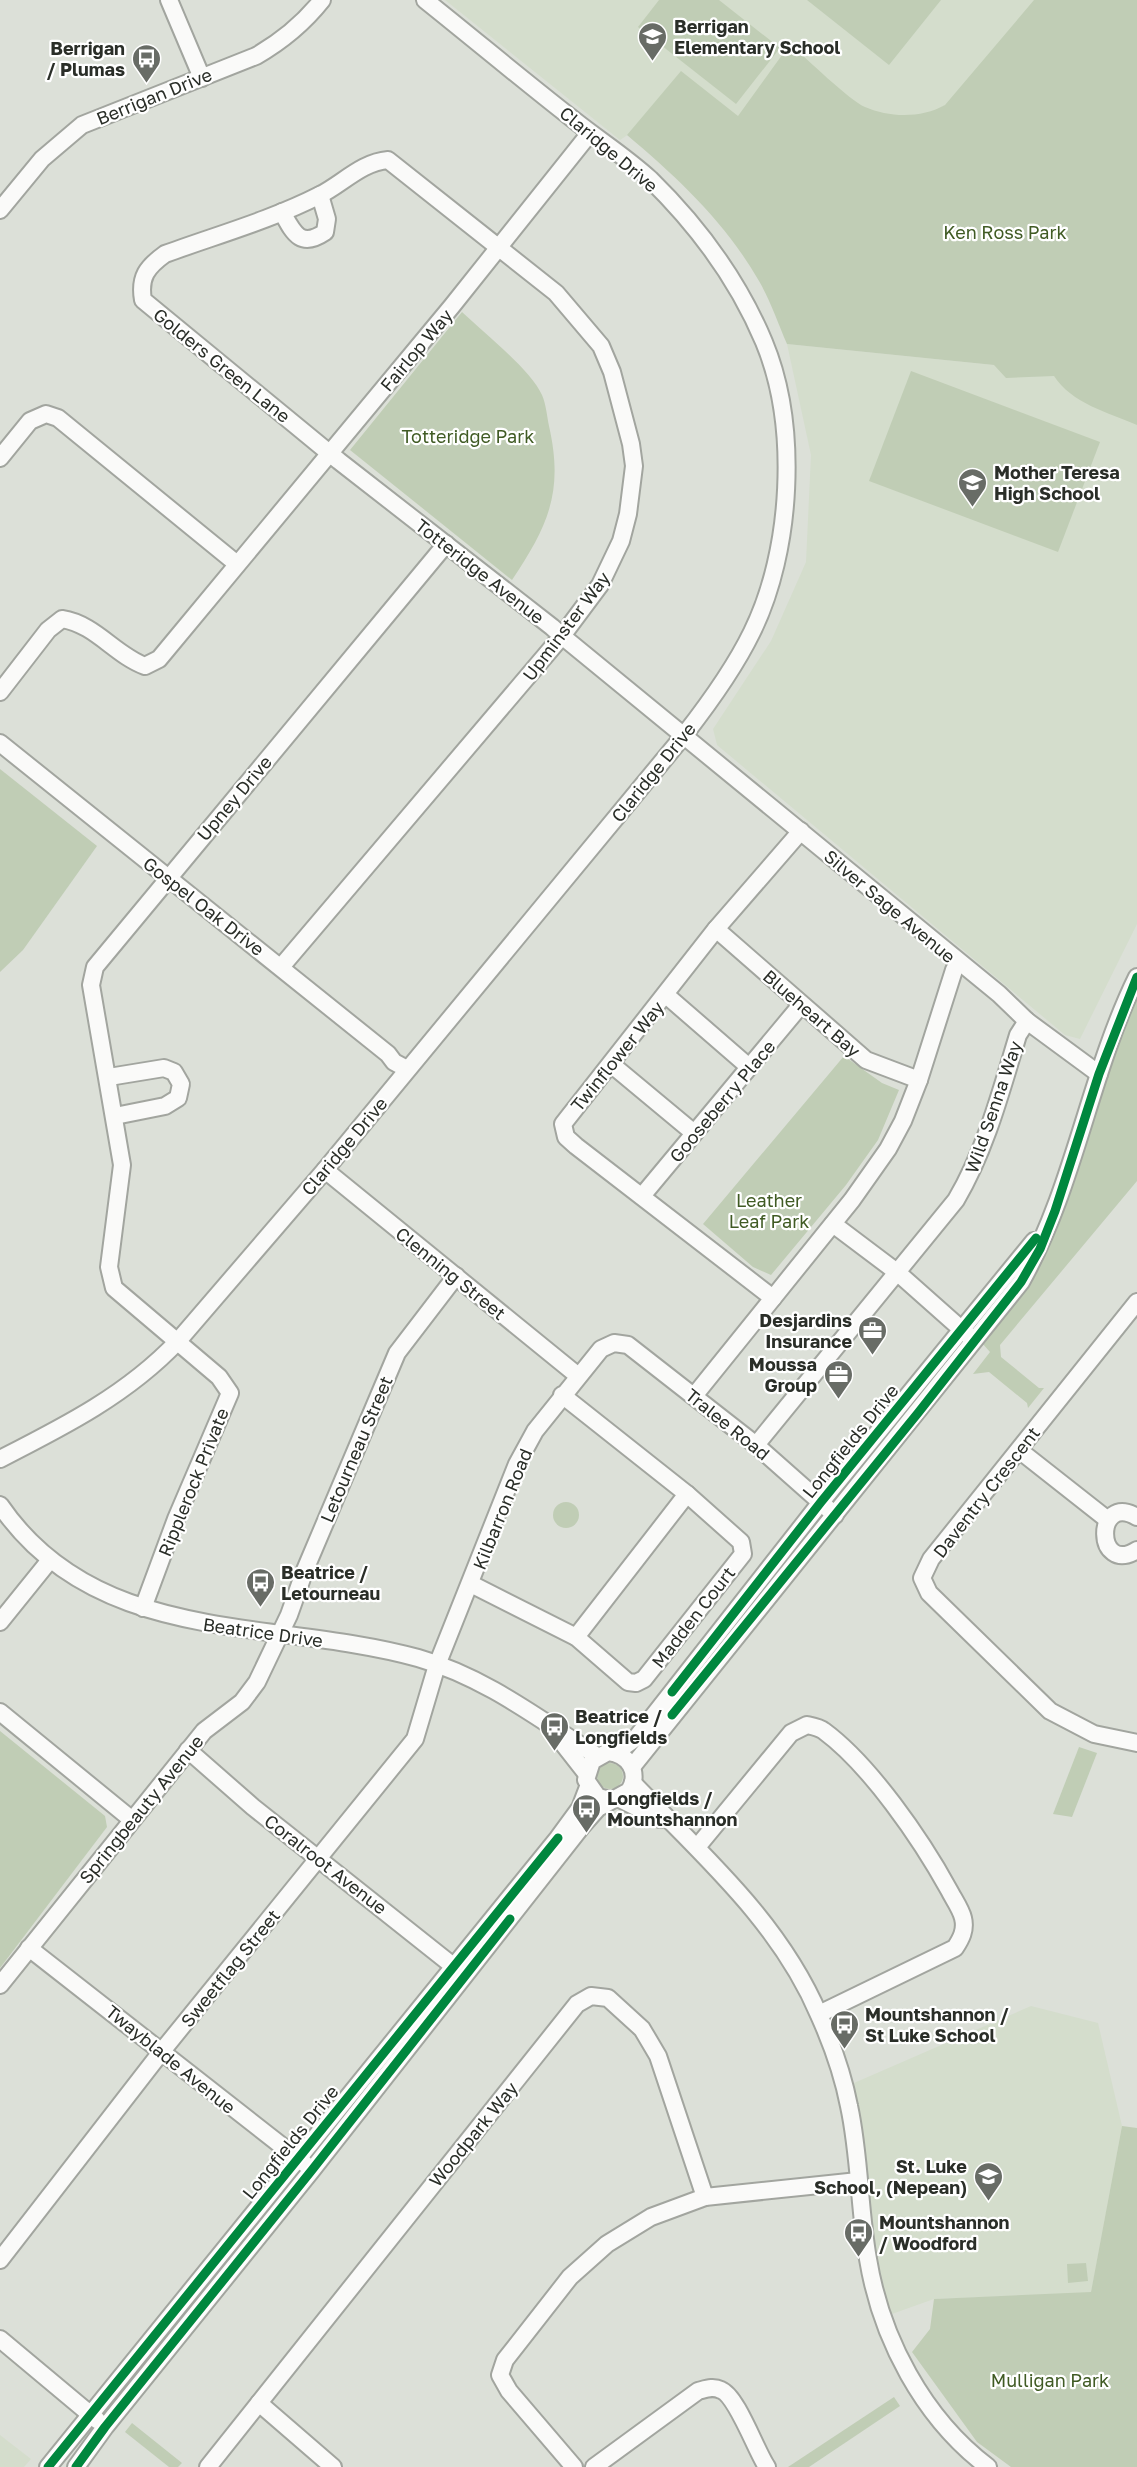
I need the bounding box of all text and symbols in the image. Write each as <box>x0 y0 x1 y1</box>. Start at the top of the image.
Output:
place label: Berrigan Elementary School <box>674 15 840 58</box>
school or university icon: Berrigan Elementary School <box>637 20 669 62</box>
place label: Berrigan / Plumas <box>47 37 125 80</box>
bus stop icon: Berrigan / Plumas <box>130 42 162 84</box>
street label: Berrigan Drive <box>93 63 215 129</box>
street label: Claridge Drive <box>555 101 663 197</box>
park label: Ken Ross Park <box>943 221 1067 243</box>
street label: Golders Green Lane <box>149 303 295 427</box>
street label: Fairlop Way <box>375 304 457 396</box>
park label: Totteridge Park <box>402 425 534 447</box>
place label: Mother Teresa High School <box>994 461 1120 504</box>
school or university icon: Mother Teresa High School <box>957 466 989 508</box>
street label: Totteridge Avenue <box>411 514 549 628</box>
street label: Upminster Way <box>518 567 614 685</box>
street label: Claridge Drive <box>606 718 700 826</box>
street label: Upney Drive <box>192 751 276 845</box>
street label: Silver Sage Avenue <box>820 845 960 967</box>
street label: Gospel Oak Drive <box>139 852 269 960</box>
street label: Blueheart Bay <box>759 965 865 1061</box>
street label: Twinflower Way <box>566 996 668 1116</box>
street label: Gooseberry Place <box>664 1035 780 1167</box>
street label: Wild Senna Way <box>960 1038 1026 1176</box>
street label: Claridge Drive <box>296 1092 392 1200</box>
park label: Leather Leaf Park <box>729 1189 809 1232</box>
street label: Clenning Street <box>392 1222 510 1324</box>
place label: Desjardins Insurance <box>759 1309 852 1352</box>
office icon: Desjardins Insurance <box>857 1314 889 1356</box>
place label: Moussa Group <box>749 1353 817 1396</box>
office icon: Moussa Group <box>822 1358 854 1400</box>
street label: Letourneau Street <box>315 1373 397 1525</box>
street label: Longfields Drive <box>797 1380 903 1502</box>
street label: Tralee Road <box>682 1383 774 1465</box>
street label: Ripplerock Private <box>153 1405 233 1559</box>
street label: Daventry Crescent <box>928 1422 1044 1562</box>
street label: Kilbarron Road <box>468 1445 536 1573</box>
place label: Beatrice / Letourneau <box>281 1561 380 1604</box>
street label: Madden Court <box>647 1562 739 1672</box>
bus stop icon: Beatrice / Letourneau <box>244 1566 276 1608</box>
street label: Beatrice Drive <box>202 1613 324 1651</box>
place label: Beatrice / Longfields <box>575 1705 667 1748</box>
bus stop icon: Beatrice / Longfields <box>538 1710 570 1752</box>
street label: Springbeauty Avenue <box>74 1730 208 1888</box>
place label: Longfields / Mountshannon <box>607 1787 738 1830</box>
bus stop icon: Longfields / Mountshannon <box>570 1792 602 1834</box>
street label: Coralroot Avenue <box>260 1809 392 1919</box>
street label: Sweetflag Street <box>176 1905 284 2031</box>
street label: Twayblade Avenue <box>102 2000 240 2118</box>
place label: Mountshannon / St Luke School <box>865 2003 1009 2046</box>
bus stop icon: Mountshannon / St Luke School <box>828 2008 860 2050</box>
street label: Woodpark Way <box>424 2077 522 2191</box>
street label: Longfields Drive <box>237 2081 343 2203</box>
place label: St. Luke School, (Nepean) <box>814 2155 967 2198</box>
school or university icon: St. Luke School, (Nepean) <box>972 2160 1004 2202</box>
place label: Mountshannon / Woodford <box>879 2211 1010 2254</box>
bus stop icon: Mountshannon / Woodford <box>842 2216 874 2258</box>
park label: Mulligan Park <box>991 2369 1109 2391</box>

